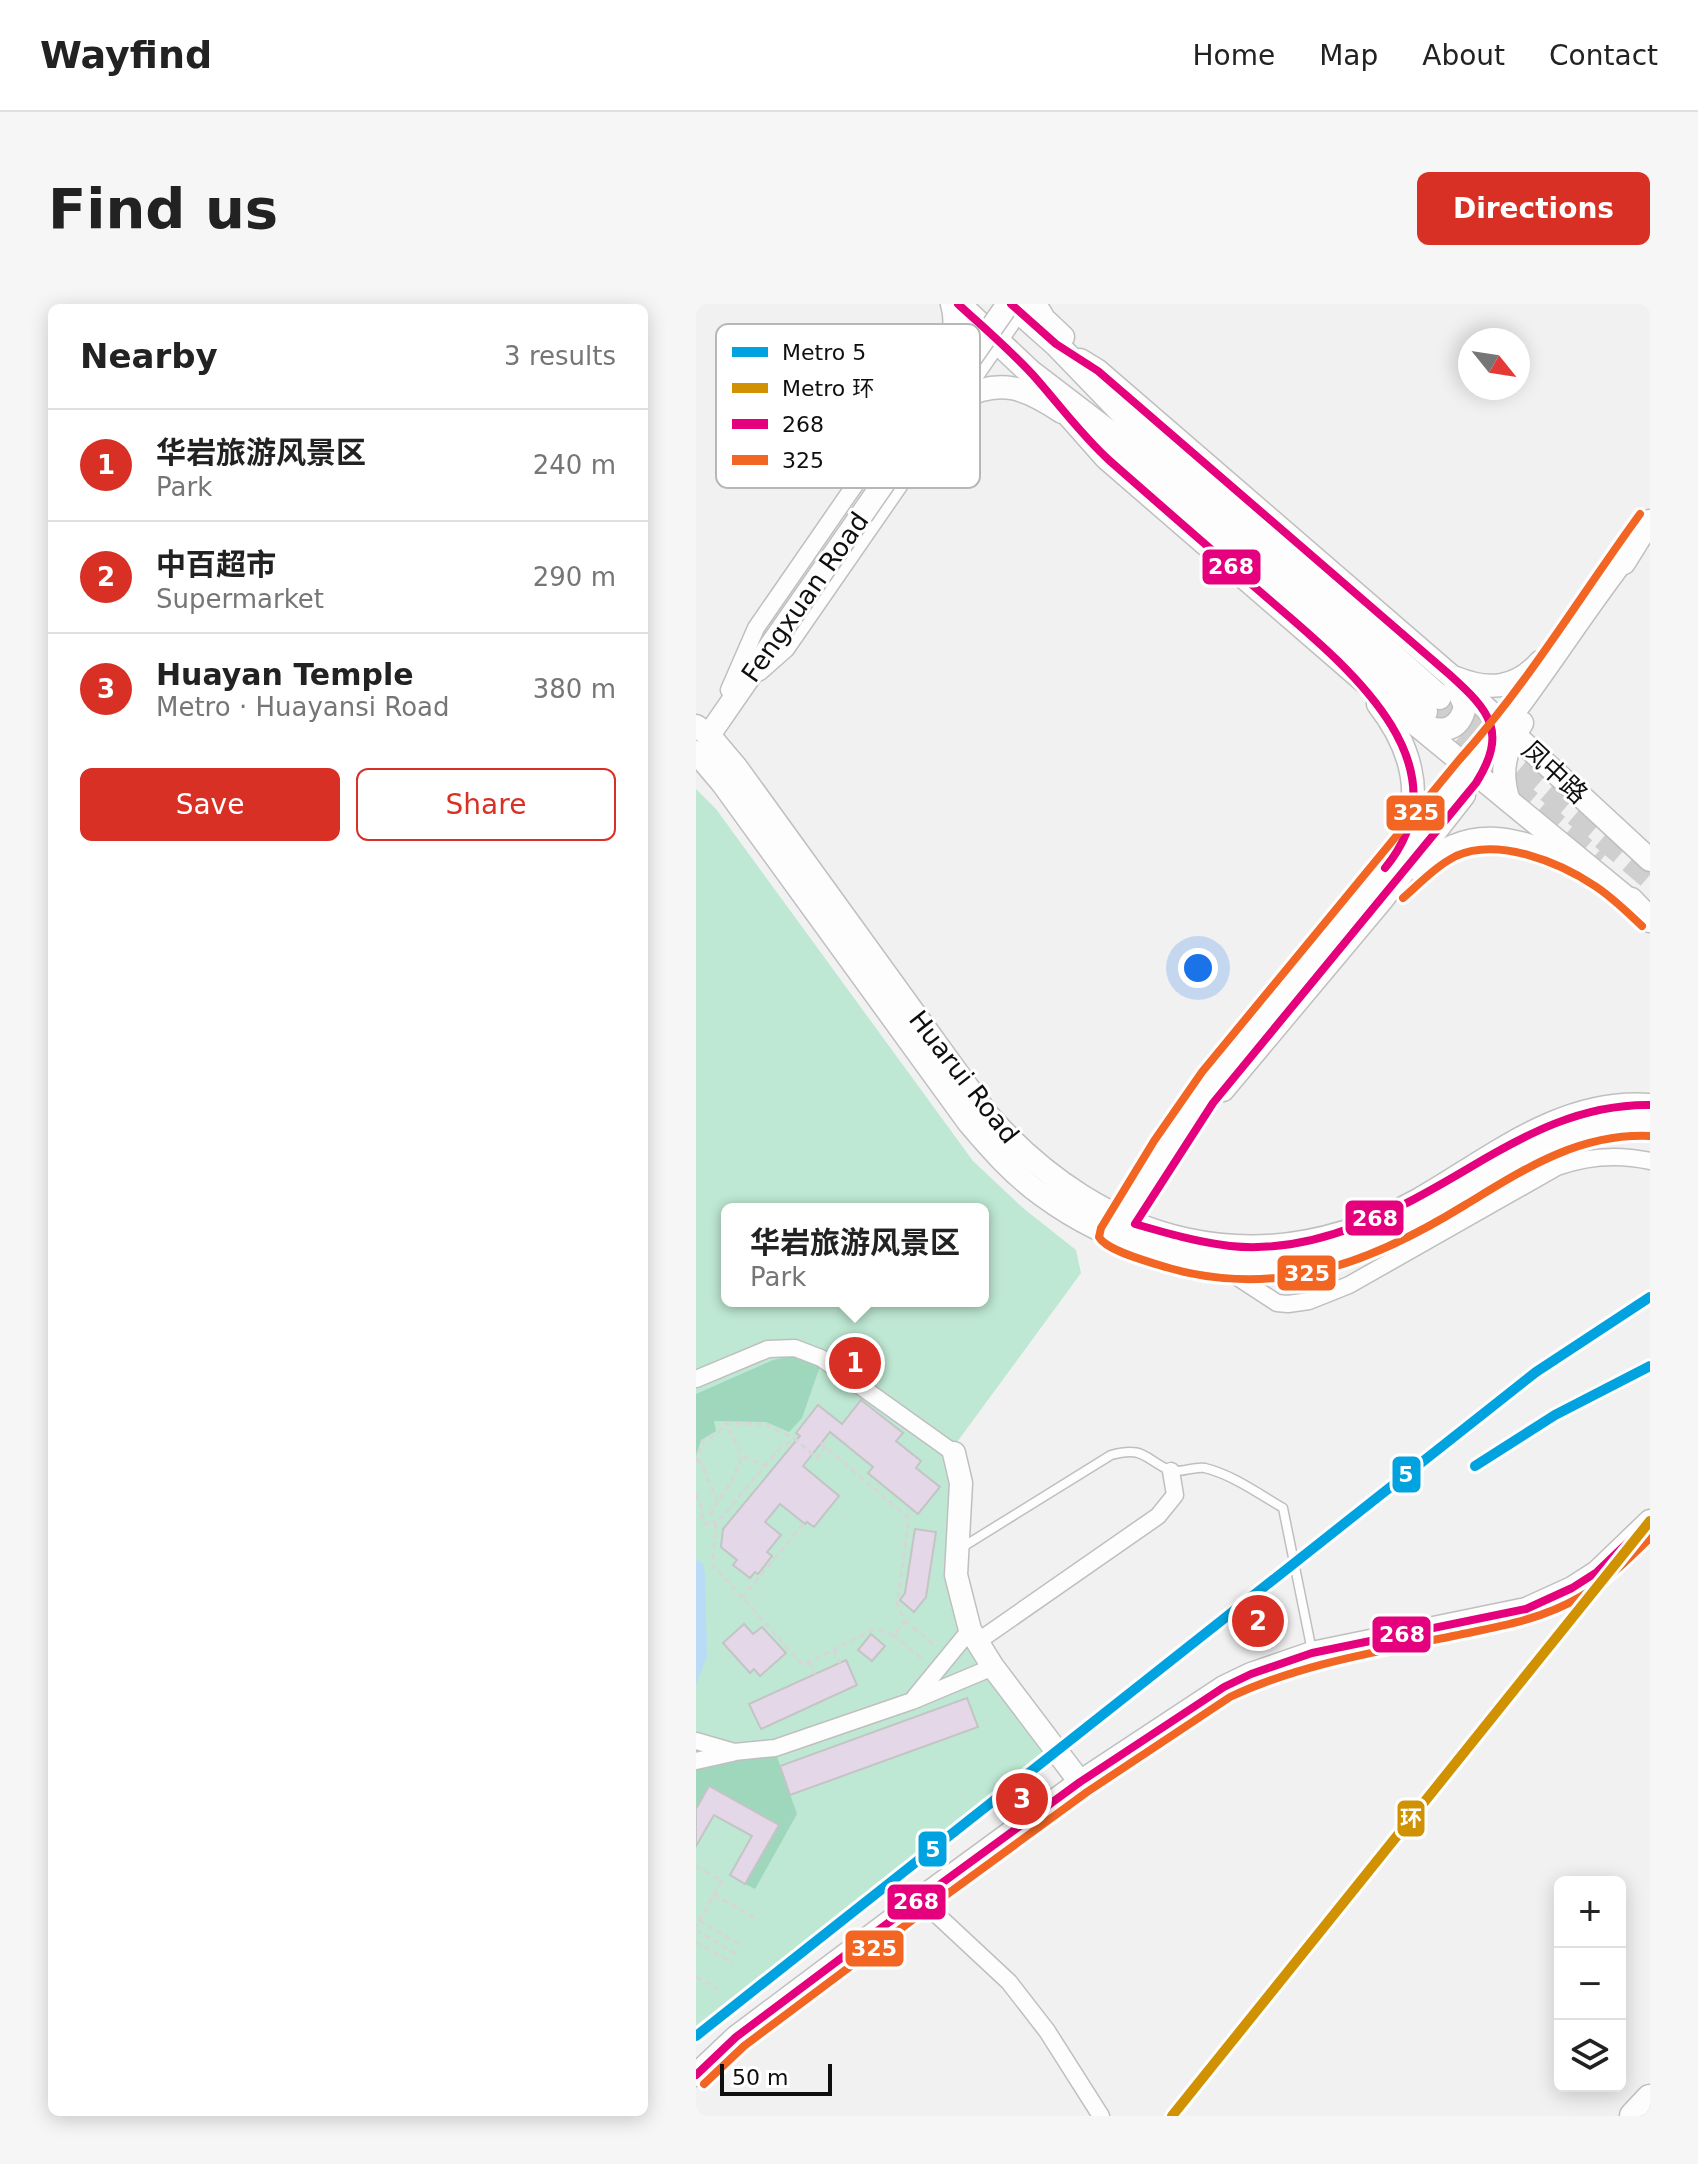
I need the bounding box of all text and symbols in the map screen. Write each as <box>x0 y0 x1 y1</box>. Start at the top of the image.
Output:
text: Wayfind <box>40 33 212 77</box>
text: Home <box>1192 39 1275 72</box>
text: Map <box>1319 39 1378 72</box>
text: About <box>1422 39 1505 72</box>
text: Contact <box>1549 39 1658 72</box>
button: Directions <box>1417 172 1650 245</box>
text: Find us <box>48 176 278 241</box>
legend <box>716 324 980 488</box>
north arrow <box>1458 328 1530 400</box>
text: Nearby <box>80 336 218 376</box>
text: Metro 5 <box>782 340 866 365</box>
text: 3 results <box>504 341 616 371</box>
text: Metro 环 <box>782 376 874 401</box>
text: 268 <box>782 412 824 437</box>
text: 华岩旅游风景区 <box>156 435 366 470</box>
text: 325 <box>782 448 824 473</box>
text: 1 <box>97 450 115 480</box>
text: 240 m <box>533 450 616 480</box>
text: Park <box>156 472 212 502</box>
street label: Fengxuan Road <box>735 506 875 688</box>
text: 中百超市 <box>156 547 276 582</box>
line badge: 268 <box>1201 548 1262 586</box>
text: 268 <box>1208 554 1254 579</box>
text: 2 <box>97 562 115 592</box>
text: 290 m <box>533 562 616 592</box>
text: Supermarket <box>156 584 324 614</box>
text: Huayan Temple <box>156 657 414 692</box>
text: 3 <box>97 674 115 704</box>
text: 380 m <box>533 674 616 704</box>
text: Metro · Huayansi Road <box>156 692 449 722</box>
street label: 凤中路 <box>1516 734 1594 810</box>
button: Save <box>80 768 340 841</box>
button: Share <box>356 768 616 841</box>
line badge: 325 <box>1385 794 1446 832</box>
text: 325 <box>1393 800 1439 825</box>
your location <box>1178 948 1218 988</box>
street label: Huarui Road <box>903 1005 1025 1149</box>
line badge: 268 <box>1344 1199 1405 1237</box>
popup <box>721 1203 989 1307</box>
text: 268 <box>1352 1206 1398 1231</box>
text: 华岩旅游风景区 <box>750 1225 960 1260</box>
line badge: 325 <box>1276 1254 1337 1292</box>
text: 325 <box>1284 1261 1330 1286</box>
text: Park <box>750 1262 806 1292</box>
pin: 1 <box>829 1333 881 1393</box>
line badge: 5 <box>1391 1455 1422 1494</box>
text: 5 <box>1398 1462 1414 1487</box>
pin: 2 <box>1232 1591 1284 1651</box>
line badge: 268 <box>1371 1615 1432 1654</box>
text: 268 <box>1379 1622 1425 1647</box>
pin: 3 <box>996 1769 1048 1829</box>
line badge: 环 <box>1396 1799 1426 1838</box>
text: 环 <box>1400 1806 1422 1831</box>
line badge: 5 <box>917 1830 948 1868</box>
text: 5 <box>925 1837 941 1862</box>
map controls <box>1554 1876 1626 2092</box>
button: + <box>1554 1876 1626 1948</box>
line badge: 268 <box>886 1883 947 1921</box>
text: 268 <box>893 1889 939 1914</box>
line badge: 325 <box>844 1929 905 1968</box>
text: 325 <box>851 1936 897 1961</box>
button: − <box>1554 1948 1626 2020</box>
button: layers <box>1554 2020 1626 2092</box>
scale bar <box>720 2060 832 2096</box>
text: 50 m <box>732 2065 788 2090</box>

